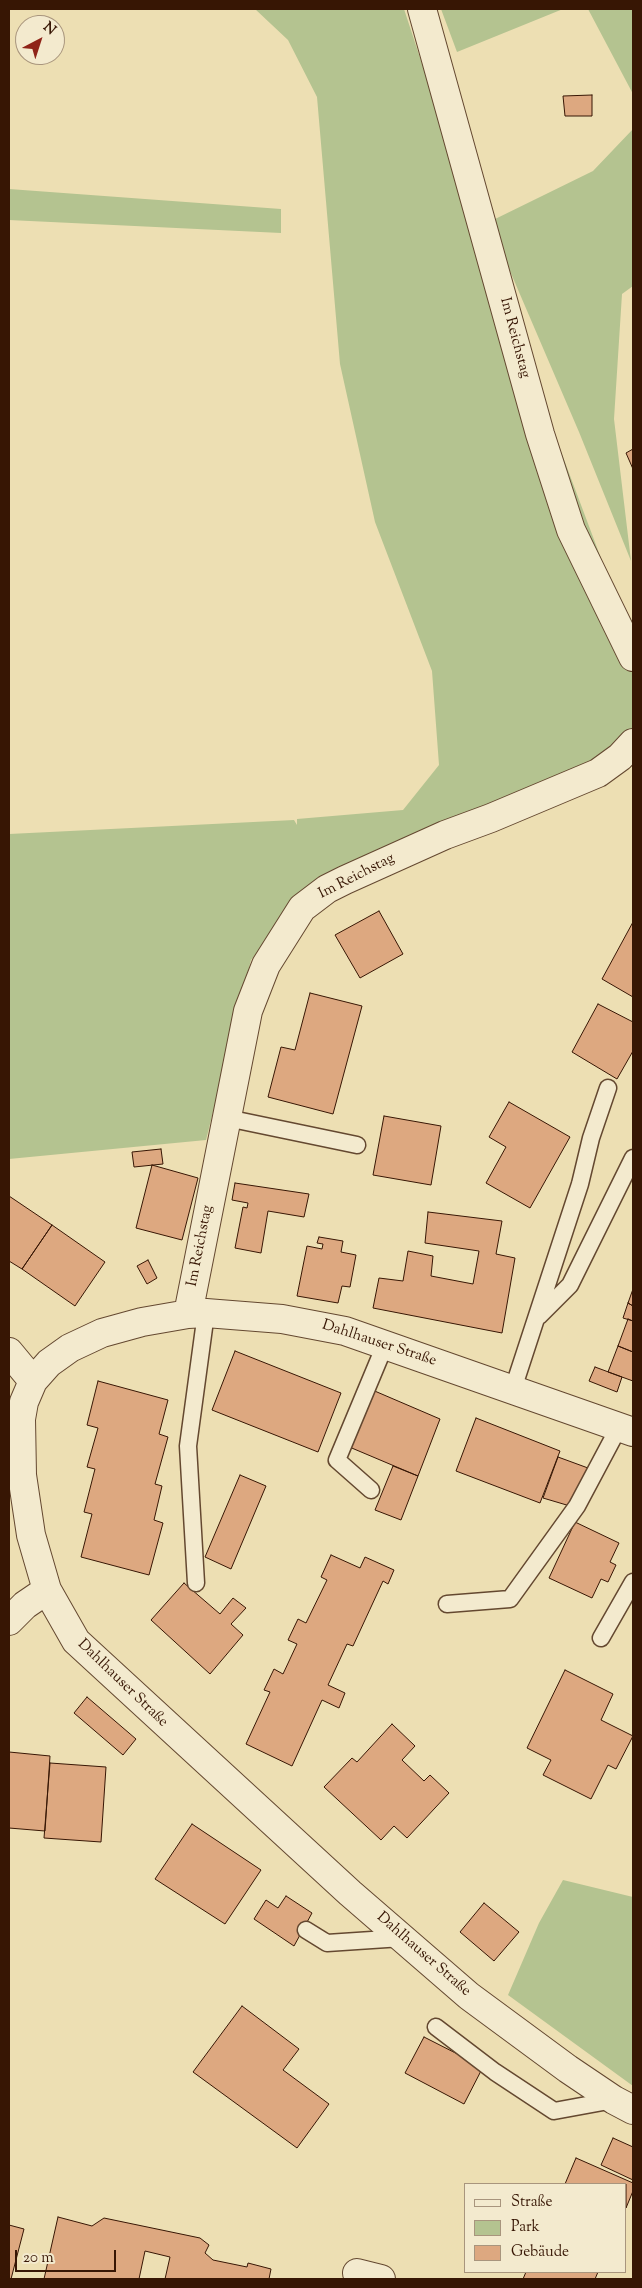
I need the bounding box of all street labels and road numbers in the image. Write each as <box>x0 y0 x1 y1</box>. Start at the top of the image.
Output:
street label: Im Reichstag <box>495 296 533 380</box>
street label: Im Reichstag <box>316 850 398 904</box>
street label: Im Reichstag <box>184 1204 218 1288</box>
street label: Dahlhauser Straße <box>320 1317 438 1371</box>
street label: Dahlhauser Straße <box>73 1636 171 1732</box>
street label: Dahlhauser Straße <box>372 1909 474 2001</box>

